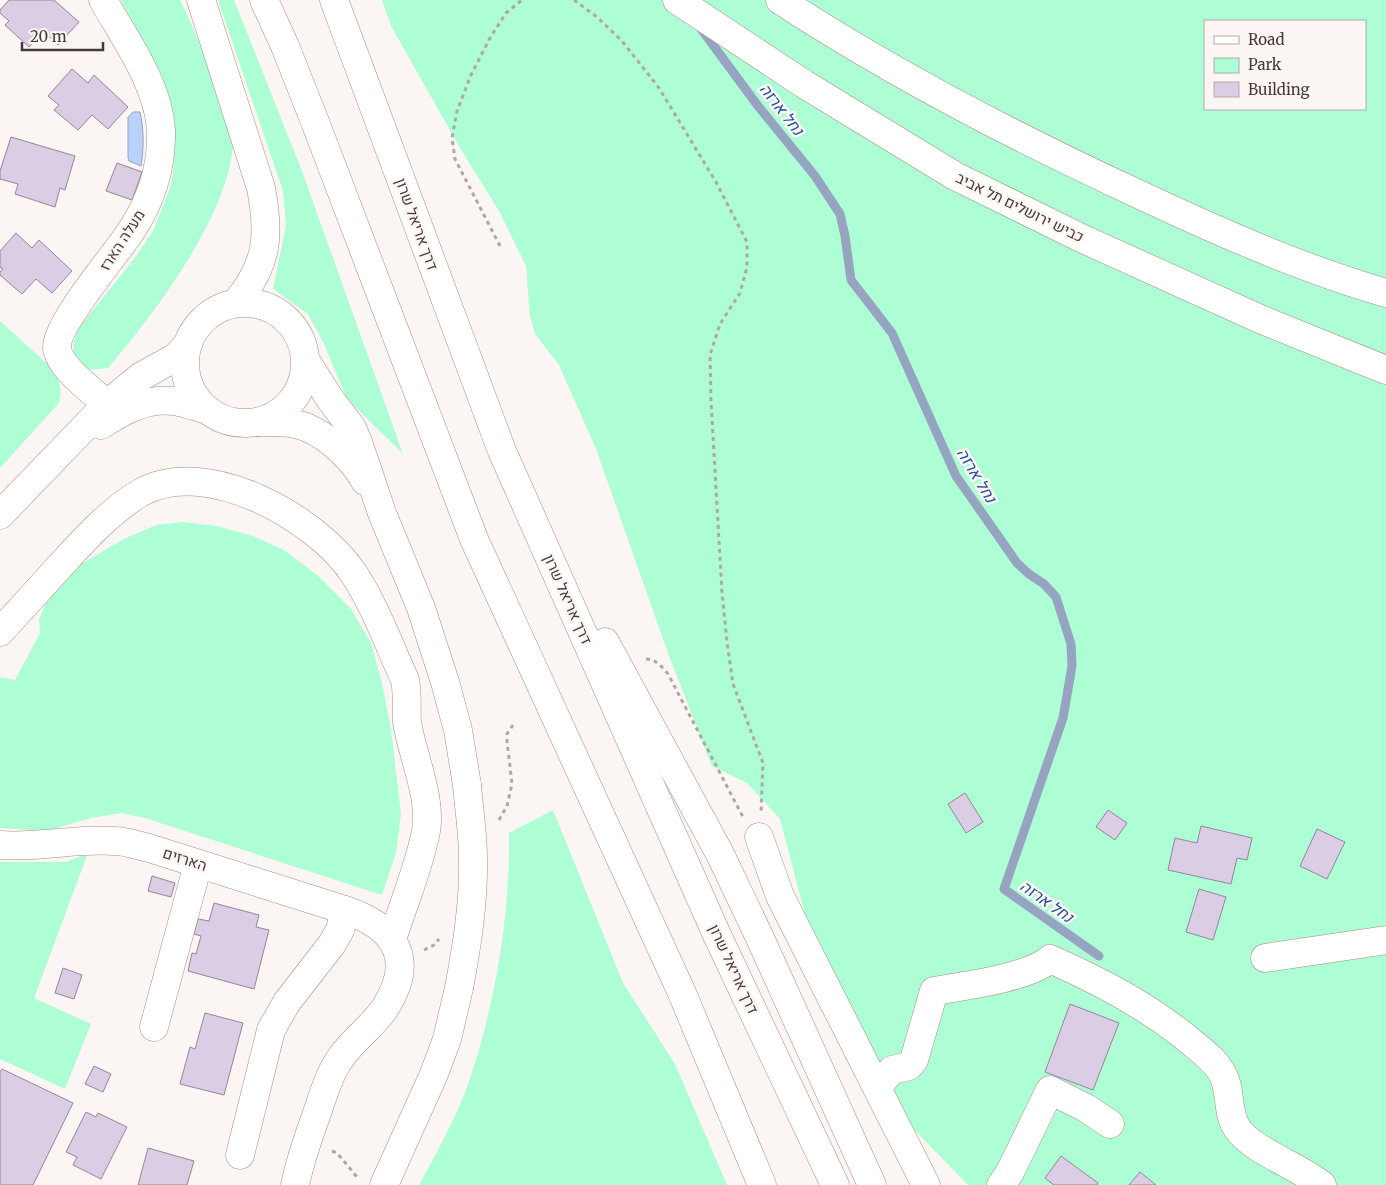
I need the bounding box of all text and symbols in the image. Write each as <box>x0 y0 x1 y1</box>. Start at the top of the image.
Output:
scale bar <box>22 20 104 52</box>
legend <box>1204 20 1366 110</box>
text: 20 m <box>30 27 67 46</box>
text: Road <box>1248 30 1284 49</box>
text: Park <box>1248 55 1282 74</box>
water label: נחל ארזה <box>756 79 809 140</box>
text: Building <box>1248 80 1310 99</box>
street label: כביש ירושלים תל אביב <box>953 168 1087 246</box>
street label: דרך אריאל שרון <box>392 175 443 273</box>
street label: מעלה הארז <box>95 206 149 274</box>
water label: נחל ארזה <box>953 444 1002 507</box>
street label: דרך אריאל שרון <box>540 551 596 647</box>
street label: הארזים <box>161 843 209 875</box>
water label: נחל ארזה <box>1017 875 1078 927</box>
street label: דרך אריאל שרון <box>705 921 763 1017</box>

